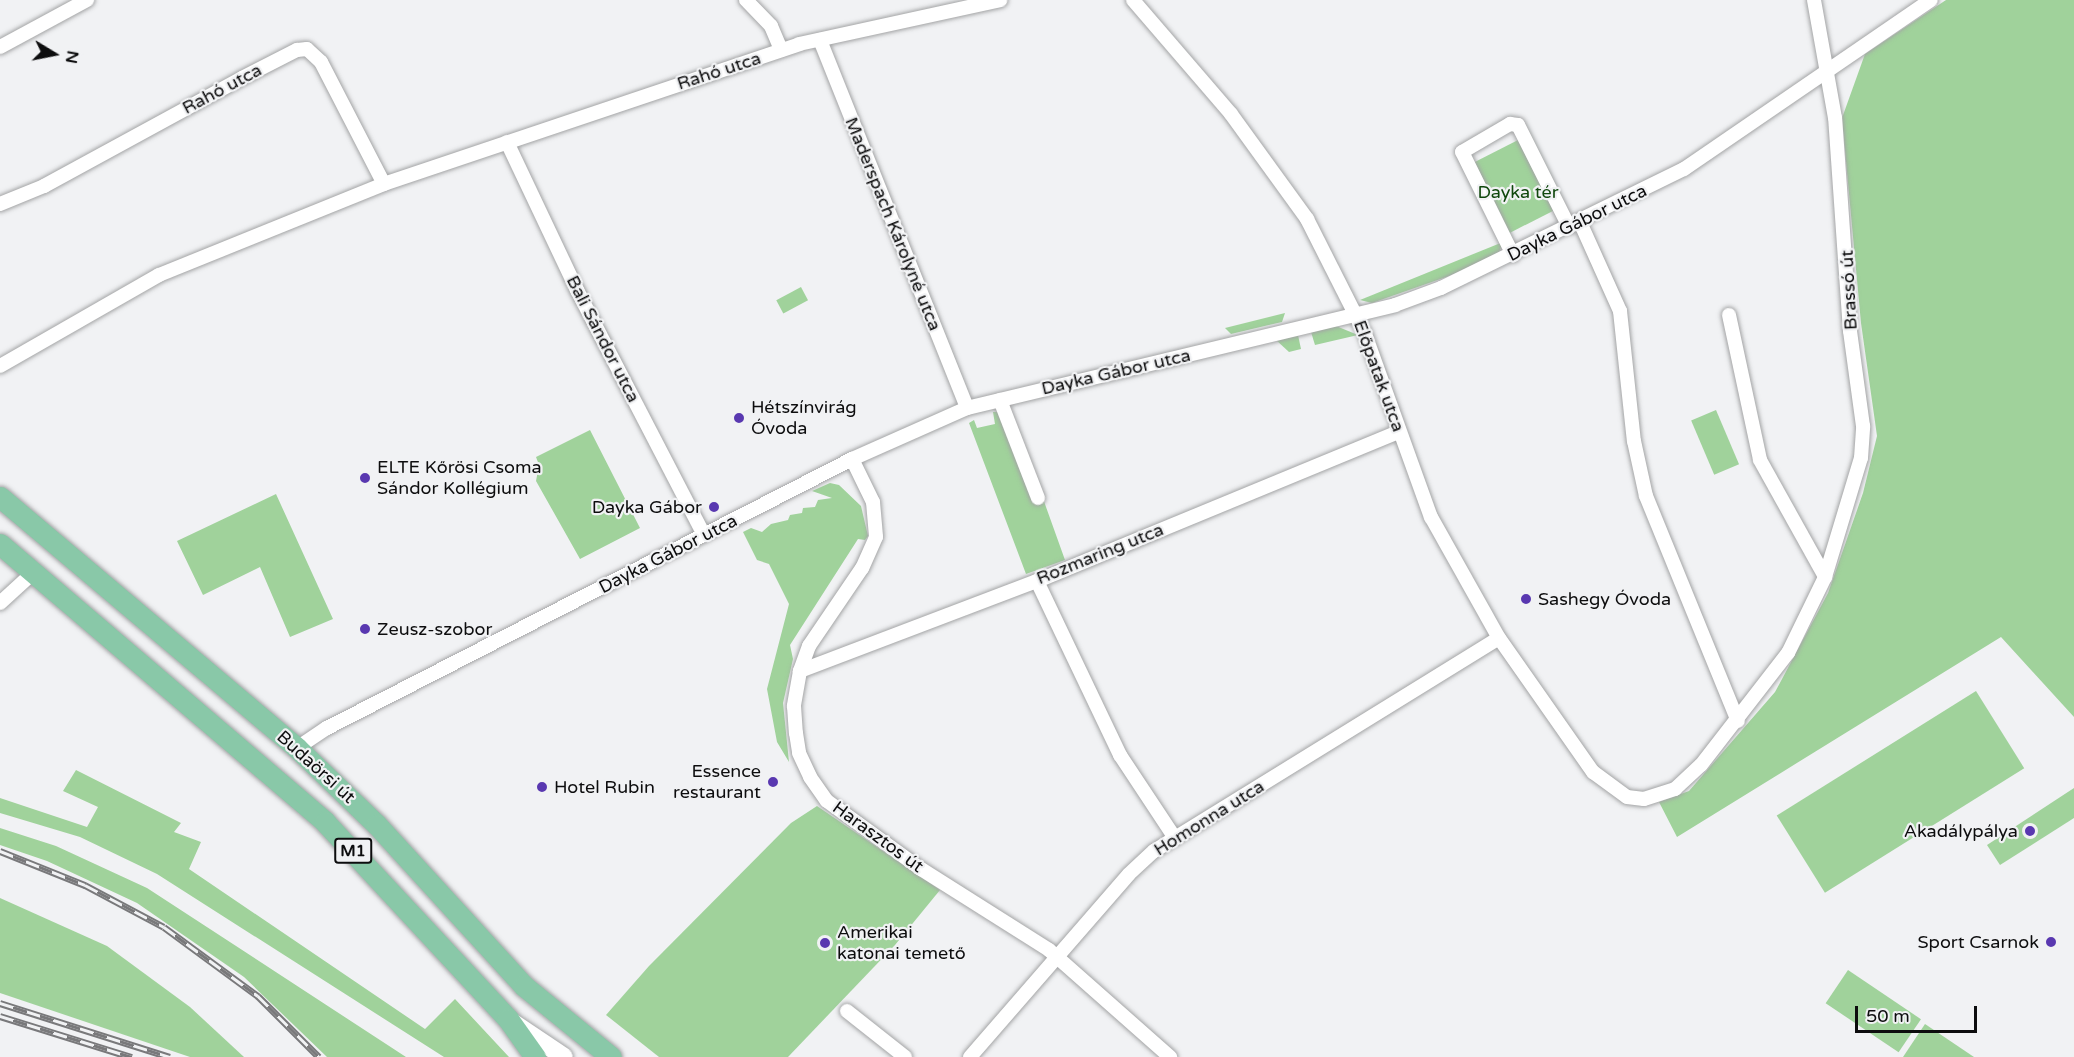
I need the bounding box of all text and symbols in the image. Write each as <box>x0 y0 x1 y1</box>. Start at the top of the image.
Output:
north arrow <box>24 24 84 84</box>
street label: Rahó utca <box>674 47 764 95</box>
text: N <box>61 49 83 65</box>
street label: Rahó utca <box>179 59 265 119</box>
street label: Maderspach Károlyné utca <box>840 114 946 334</box>
street label: Dayka Gábor utca <box>1504 180 1650 266</box>
park label: Dayka tér <box>1477 181 1559 203</box>
street label: Brassó út <box>1836 249 1862 331</box>
street label: Bali Sándor utca <box>562 272 644 406</box>
street label: Előpatak utca <box>1349 317 1409 435</box>
street label: Dayka Gábor utca <box>1039 344 1193 400</box>
place label: Hétszínvirág Óvoda <box>751 397 857 440</box>
marker: Hétszínvirág Óvoda <box>732 411 746 425</box>
place label: ELTE Kőrösi Csoma Sándor Kollégium <box>377 457 542 500</box>
marker: ELTE Kőrösi Csoma Sándor Kollégium <box>358 471 372 485</box>
place label: Dayka Gábor <box>592 496 702 518</box>
marker: Dayka Gábor <box>707 500 721 514</box>
street label: Dayka Gábor utca <box>595 510 741 598</box>
street label: Rozmaring utca <box>1033 519 1167 589</box>
place label: Sashegy Óvoda <box>1538 588 1671 610</box>
marker: Sashegy Óvoda <box>1519 592 1533 606</box>
place label: Zeusz-szobor <box>377 618 492 640</box>
marker: Zeusz-szobor <box>358 622 372 636</box>
street label: Budaörsi út <box>272 726 360 808</box>
place label: Essence restaurant <box>673 761 761 804</box>
marker: Essence restaurant <box>766 775 780 789</box>
street label: Homonna utca <box>1150 775 1268 861</box>
place label: Hotel Rubin <box>554 776 655 798</box>
marker: Hotel Rubin <box>535 780 549 794</box>
street label: Harasztos út <box>828 797 928 877</box>
place label: Akadálypálya <box>1904 820 2018 842</box>
marker: Akadálypálya <box>2023 824 2037 838</box>
road number: M1 <box>334 838 372 864</box>
place label: Amerikai katonai temető <box>837 922 966 964</box>
place label: Sport Csarnok <box>1918 931 2039 953</box>
marker: Sport Csarnok <box>2044 935 2058 949</box>
marker: Amerikai katonai temető <box>818 936 832 950</box>
scale bar <box>1858 994 1980 1032</box>
text: 50 m <box>1866 1005 1910 1027</box>

